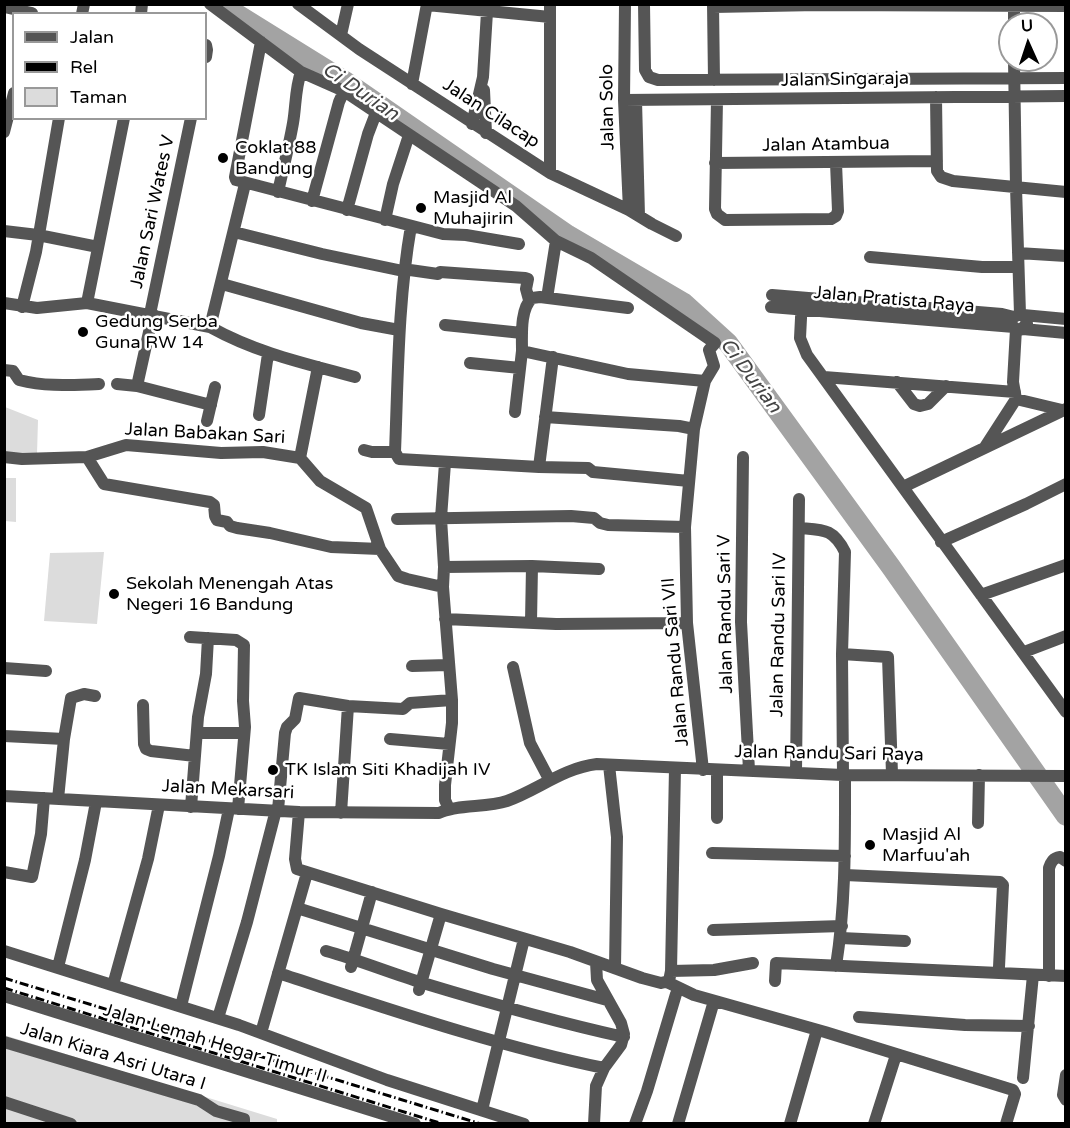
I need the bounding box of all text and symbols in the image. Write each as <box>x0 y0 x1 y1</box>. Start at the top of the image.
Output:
legend <box>12 12 207 120</box>
north arrow <box>998 12 1058 72</box>
text: U <box>1021 16 1034 36</box>
text: Jalan <box>70 26 114 48</box>
text: Rel <box>70 56 98 78</box>
water label: Ci Durian <box>317 58 403 126</box>
street label: Jalan Solo <box>596 64 620 150</box>
street label: Jalan Singaraja <box>781 68 909 92</box>
street label: Jalan Cilacap <box>438 75 544 153</box>
text: Taman <box>70 86 127 108</box>
street label: Jalan Sari Wates V <box>126 133 180 291</box>
street label: Jalan Atambua <box>762 133 890 157</box>
place label: Coklat 88 Bandung <box>235 137 317 180</box>
marker: Coklat 88 Bandung <box>216 151 230 165</box>
place label: Masjid Al Muhajirin <box>433 187 514 230</box>
marker: Masjid Al Muhajirin <box>414 201 428 215</box>
street label: Jalan Pratista Raya <box>813 282 975 318</box>
place label: Gedung Serba Guna RW 14 <box>95 311 218 354</box>
marker: Gedung Serba Guna RW 14 <box>76 325 90 339</box>
water label: Ci Durian <box>714 334 786 418</box>
street label: Jalan Babakan Sari <box>124 419 286 449</box>
street label: Jalan Randu Sari V <box>714 534 738 694</box>
street label: Jalan Randu Sari IV <box>767 553 791 717</box>
place label: Sekolah Menengah Atas Negeri 16 Bandung <box>126 573 333 616</box>
street label: Jalan Randu Sari VII <box>658 577 694 747</box>
marker: Sekolah Menengah Atas Negeri 16 Bandung <box>107 587 121 601</box>
street label: Jalan Randu Sari Raya <box>734 742 924 766</box>
place label: TK Islam Siti Khadijah IV <box>285 759 490 781</box>
marker: TK Islam Siti Khadijah IV <box>266 763 280 777</box>
street label: Jalan Mekarsari <box>161 776 295 804</box>
place label: Masjid Al Marfuu'ah <box>882 824 970 866</box>
marker: Masjid Al Marfuu'ah <box>863 838 877 852</box>
street label: Jalan Lemah Hegar Timur II <box>101 1000 329 1088</box>
street label: Jalan Kiara Asri Utara I <box>18 1019 208 1095</box>

